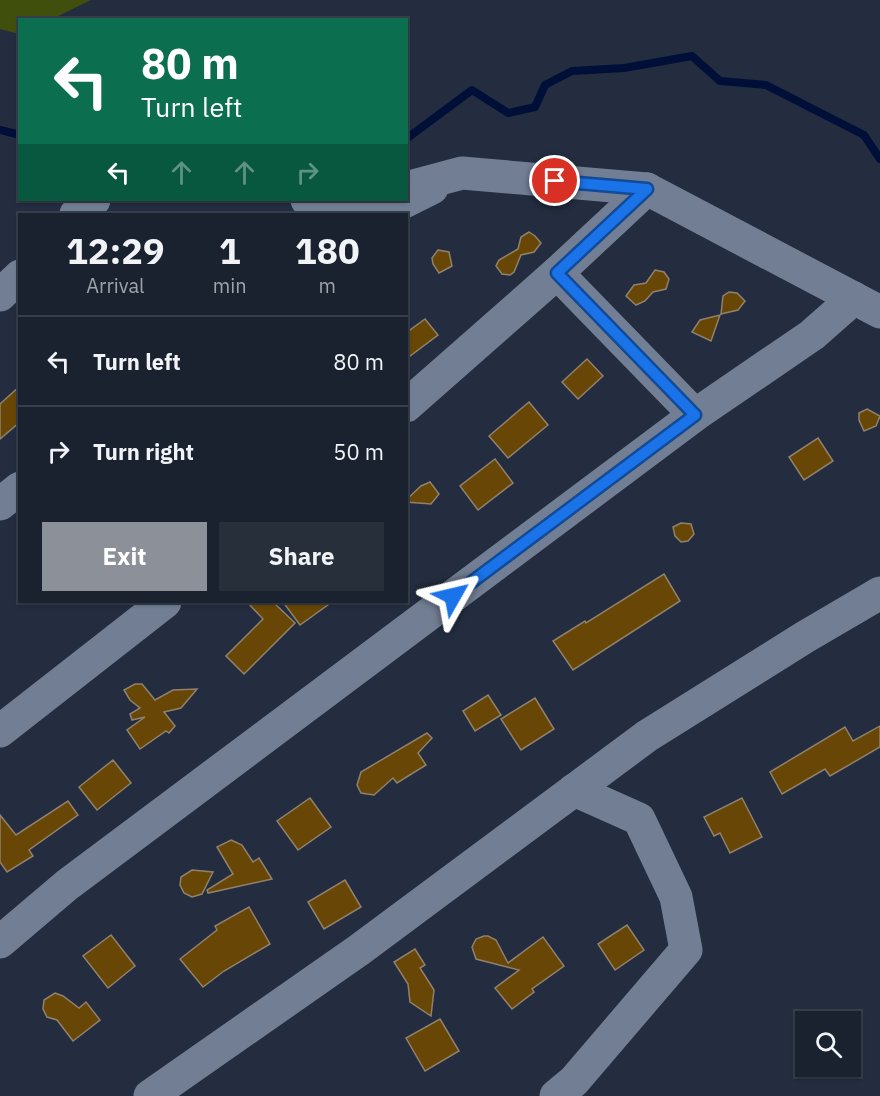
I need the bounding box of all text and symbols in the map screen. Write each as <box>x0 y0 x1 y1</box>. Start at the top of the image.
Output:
text: 80 m <box>141 36 239 91</box>
icon: left <box>42 42 120 120</box>
text: Turn left <box>141 89 242 124</box>
pin <box>529 155 580 206</box>
icon: left <box>102 156 135 189</box>
icon: ahead <box>165 156 198 189</box>
icon: ahead <box>228 156 261 189</box>
icon: right <box>291 156 324 189</box>
icon: arrive <box>538 164 571 197</box>
text: 12:29 <box>66 227 165 274</box>
text: 1 <box>219 227 241 274</box>
text: 180 <box>295 227 360 274</box>
text: Arrival <box>86 272 145 299</box>
text: min <box>213 272 247 299</box>
text: m <box>319 272 336 299</box>
icon: left <box>42 345 75 378</box>
text: Turn left <box>93 347 181 376</box>
text: 80 m <box>333 347 384 376</box>
icon: right <box>42 435 75 468</box>
text: Turn right <box>93 437 194 466</box>
text: 50 m <box>333 437 384 466</box>
button: Exit <box>42 522 207 591</box>
button: Share <box>219 522 384 591</box>
position arrow <box>421 564 485 628</box>
map controls <box>795 1011 861 1077</box>
button: search <box>795 1011 861 1077</box>

